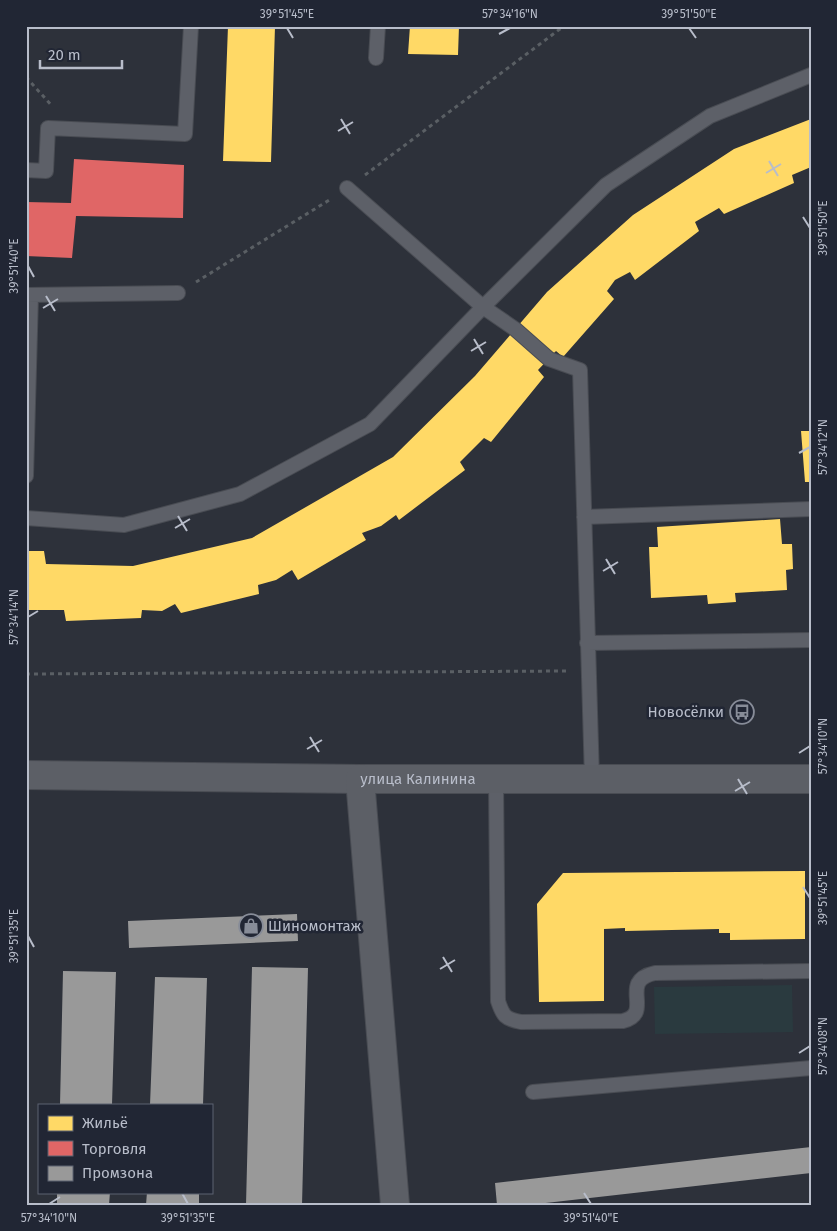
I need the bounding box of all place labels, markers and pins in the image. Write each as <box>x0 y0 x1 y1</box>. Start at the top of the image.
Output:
bus stop icon: Новосёлки <box>729 699 755 725</box>
place label: Новосёлки <box>648 703 724 721</box>
shop icon: Шиномонтаж <box>238 913 264 939</box>
place label: Шиномонтаж <box>268 917 362 935</box>

